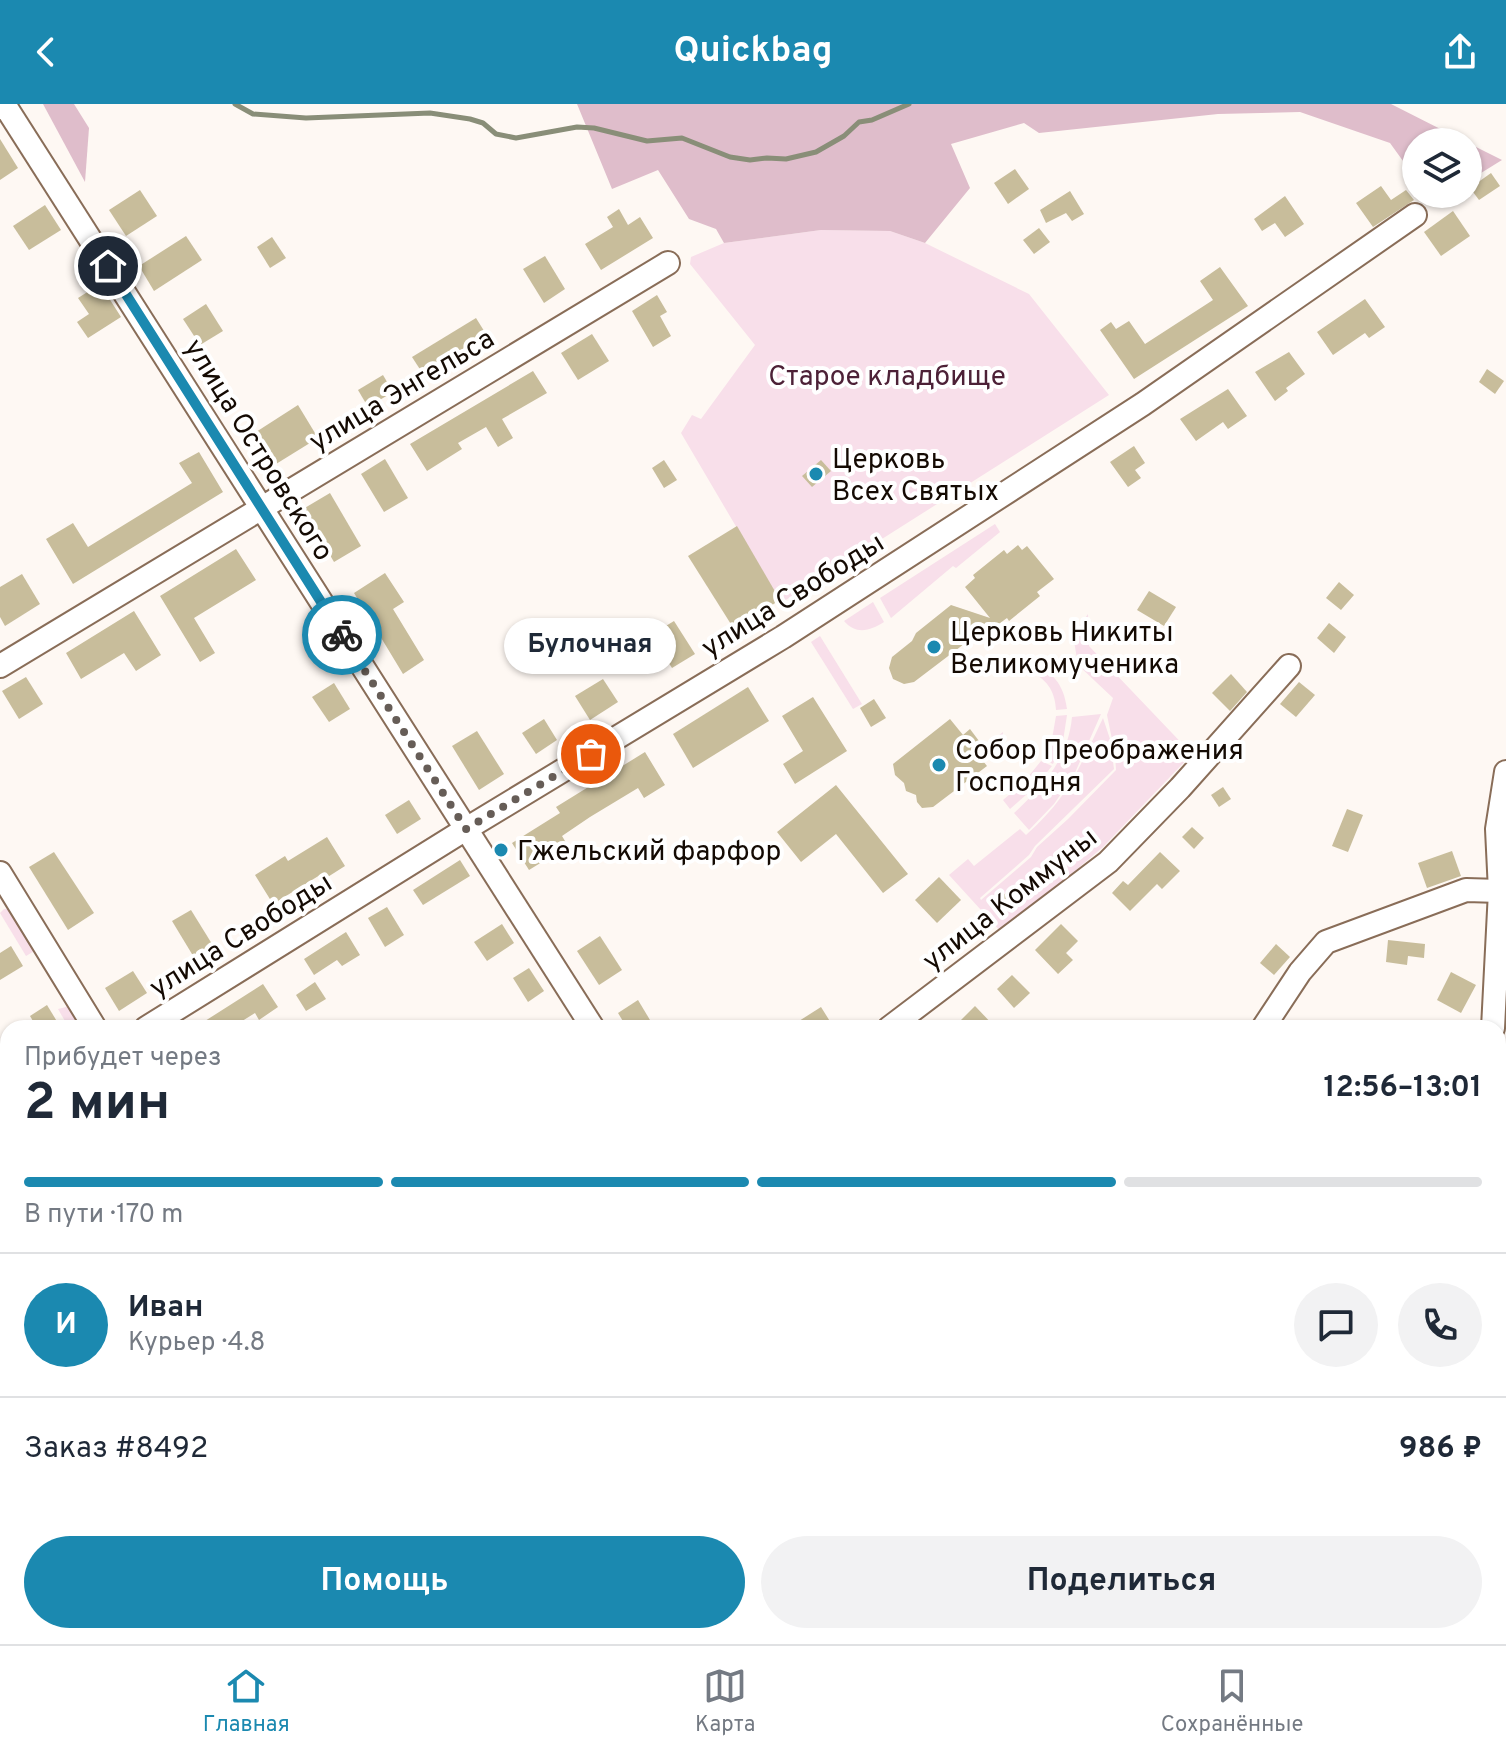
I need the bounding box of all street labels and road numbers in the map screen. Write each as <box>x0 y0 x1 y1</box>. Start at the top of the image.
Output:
street label: улица Энгельса <box>303 322 502 461</box>
street label: улица Островского <box>175 333 340 568</box>
street label: улица Свободы <box>695 526 892 667</box>
street label: улица Коммуны <box>916 821 1106 980</box>
street label: улица Свободы <box>143 866 340 1007</box>

